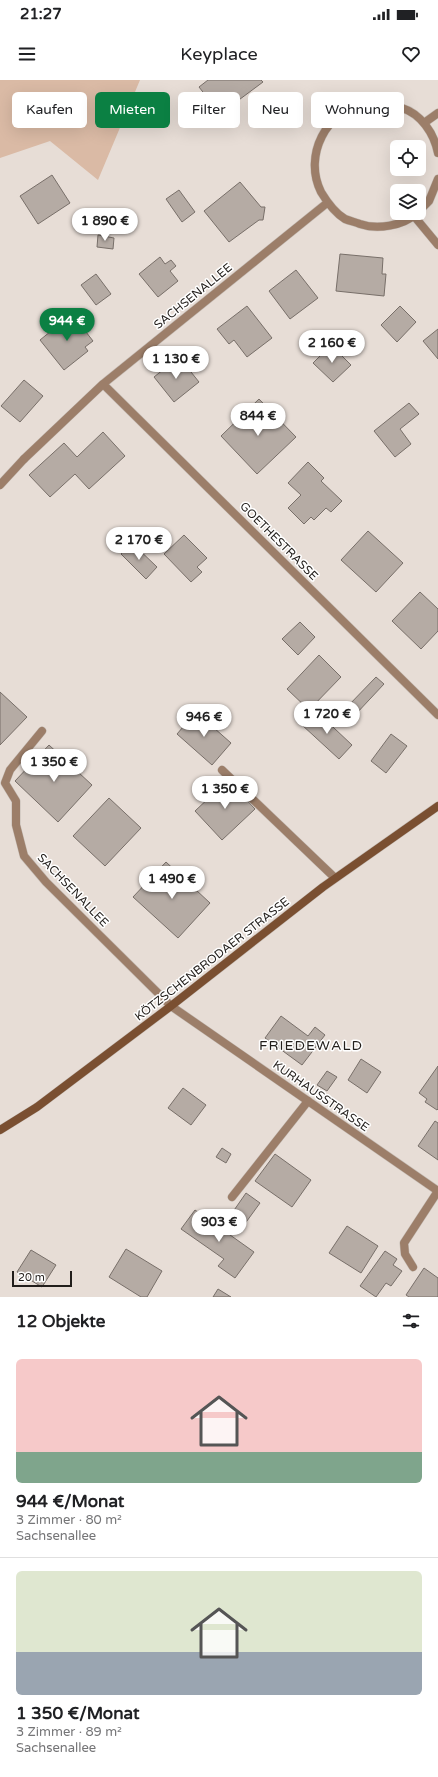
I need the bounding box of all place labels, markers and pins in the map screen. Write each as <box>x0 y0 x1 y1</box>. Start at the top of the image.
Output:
pin: 1 890 € <box>68 208 142 242</box>
pin: 944 € <box>39 308 95 342</box>
pin: 2 160 € <box>295 330 369 364</box>
pin: 1 130 € <box>139 346 213 380</box>
pin: 844 € <box>230 403 286 437</box>
pin: 2 170 € <box>102 527 176 561</box>
pin: 1 720 € <box>290 701 364 735</box>
pin: 946 € <box>176 704 232 738</box>
pin: 1 350 € <box>17 749 91 783</box>
pin: 1 350 € <box>188 776 262 810</box>
pin: 1 490 € <box>135 866 209 900</box>
pin: 903 € <box>191 1209 247 1243</box>

